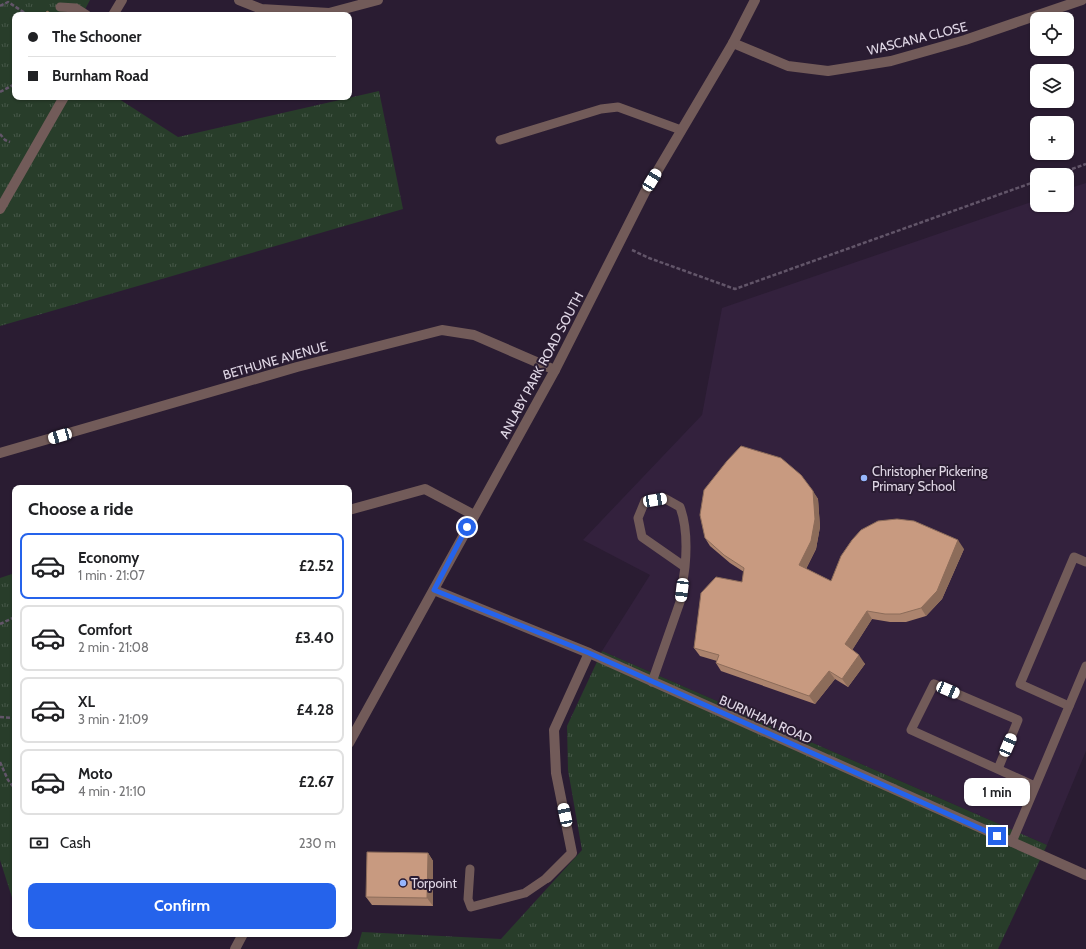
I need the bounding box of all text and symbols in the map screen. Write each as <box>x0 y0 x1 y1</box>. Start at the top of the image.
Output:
map controls <box>1030 12 1074 212</box>
button: locate <box>1030 12 1074 56</box>
street label: WASCANA CLOSE <box>865 18 969 58</box>
text: The Schooner <box>52 28 141 46</box>
button: layers <box>1030 64 1074 108</box>
text: Burnham Road <box>52 67 149 85</box>
button: + <box>1030 116 1074 160</box>
car <box>641 167 663 193</box>
button: − <box>1030 168 1074 212</box>
street label: ANLABY PARK ROAD SOUTH <box>496 289 586 441</box>
street label: BETHUNE AVENUE <box>221 337 329 383</box>
car <box>47 427 73 445</box>
place label: Christopher Pickering Primary School <box>872 463 988 494</box>
marker: Christopher Pickering Primary School <box>859 473 869 483</box>
car <box>642 492 668 508</box>
text: Choose a ride <box>28 498 133 520</box>
route start <box>458 518 476 536</box>
icon: car <box>30 548 66 584</box>
text: Economy <box>78 549 139 567</box>
text: £2.52 <box>299 557 334 575</box>
text: 1 min · 21:07 <box>78 567 145 583</box>
car <box>675 577 689 603</box>
icon: car <box>30 620 66 656</box>
text: Comfort <box>78 621 132 639</box>
text: £3.40 <box>295 629 334 647</box>
text: 2 min · 21:08 <box>78 639 149 655</box>
car <box>935 680 961 700</box>
street label: BURNHAM ROAD <box>717 691 815 747</box>
icon: car <box>30 692 66 728</box>
text: XL <box>78 693 95 711</box>
text: £4.28 <box>297 701 334 719</box>
text: 3 min · 21:09 <box>78 711 149 727</box>
car <box>998 732 1018 758</box>
icon: car <box>30 764 66 800</box>
text: Moto <box>78 765 112 783</box>
text: £2.67 <box>299 773 334 791</box>
callout: 1 min <box>964 778 1030 806</box>
text: 4 min · 21:10 <box>78 783 146 799</box>
text: 1 min <box>982 784 1012 800</box>
car <box>557 802 573 828</box>
route end <box>988 827 1006 845</box>
icon: cash <box>28 832 50 854</box>
text: Cash <box>60 834 91 852</box>
text: 230 m <box>299 835 336 851</box>
place label: Torpoint <box>411 875 457 891</box>
marker: Torpoint <box>398 878 408 888</box>
button: Confirm <box>28 883 336 929</box>

